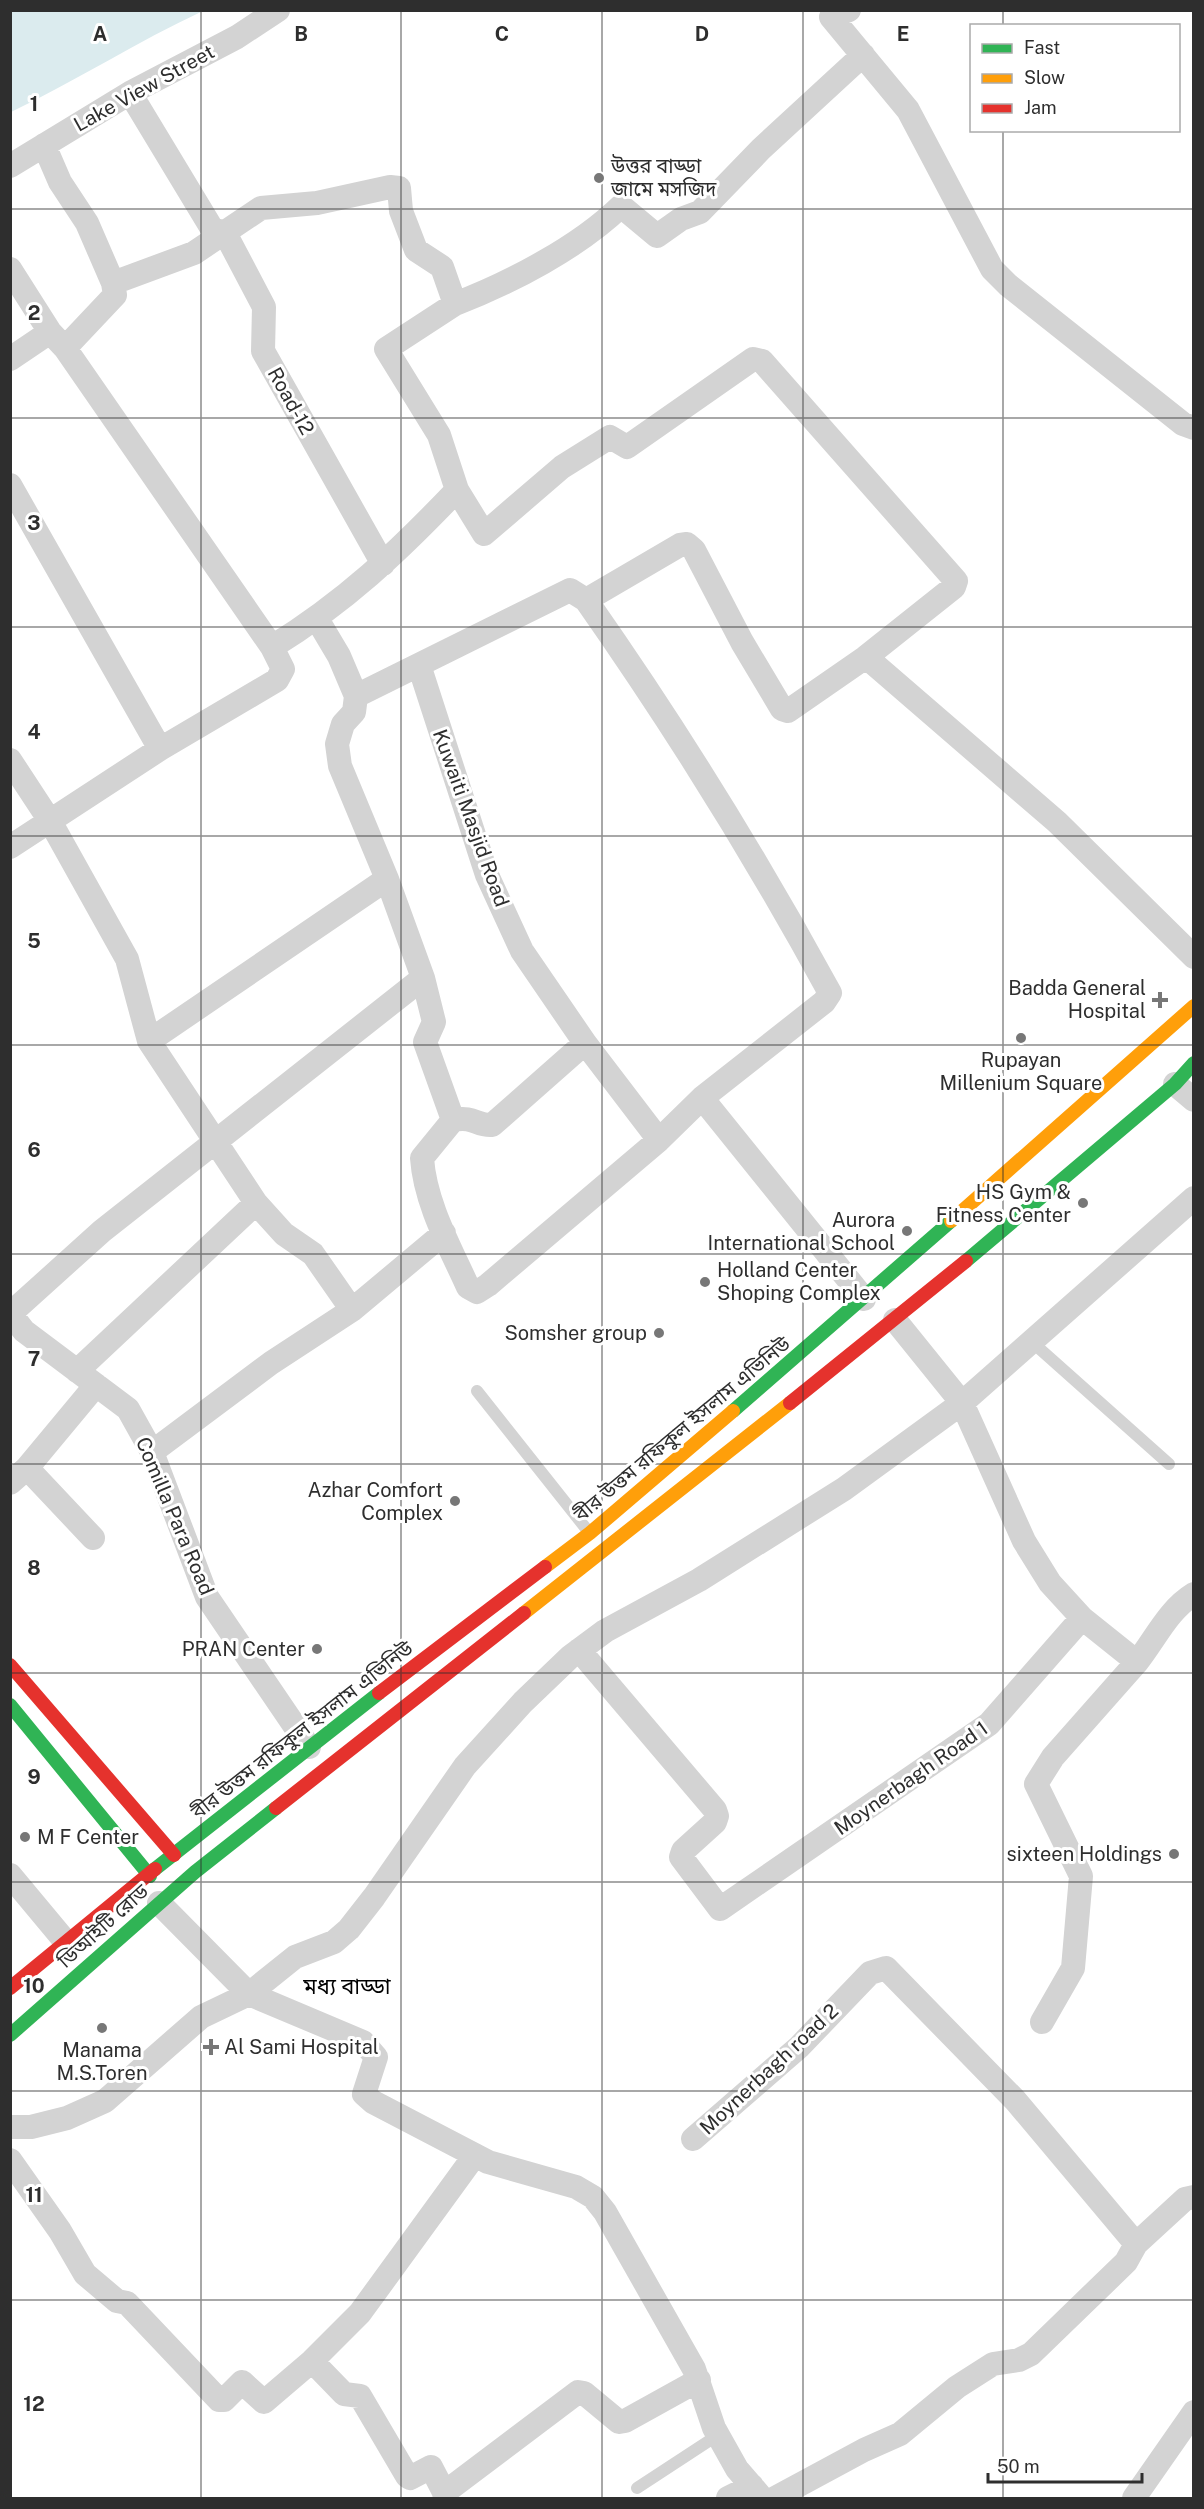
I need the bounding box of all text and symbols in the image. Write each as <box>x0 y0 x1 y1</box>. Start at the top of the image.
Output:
text: A <box>93 22 107 46</box>
text: B <box>294 22 308 46</box>
text: C <box>495 22 509 46</box>
text: D <box>695 22 709 46</box>
text: E <box>897 22 909 46</box>
legend <box>970 24 1180 132</box>
text: Fast <box>1024 37 1060 58</box>
street label: Lake View Street <box>70 39 218 137</box>
text: Slow <box>1024 67 1065 88</box>
text: 1 <box>30 92 38 116</box>
text: Jam <box>1024 97 1057 118</box>
place label: উত্তর বাড্ডা জামে মসজিদ <box>610 154 717 201</box>
marker: উত্তর বাড্ডা জামে মসজিদ <box>592 171 606 185</box>
text: 2 <box>28 301 40 325</box>
street label: Road-12 <box>263 363 319 439</box>
text: 3 <box>27 511 41 535</box>
text: 4 <box>27 720 41 744</box>
street label: Kuwaiti Masjid Road <box>428 726 514 910</box>
text: 5 <box>27 929 41 953</box>
place label: Badda General Hospital <box>1008 976 1146 1023</box>
marker: Badda General Hospital <box>1151 991 1169 1009</box>
marker: Rupayan Millenium Square <box>1014 1031 1028 1045</box>
place label: Rupayan Millenium Square <box>940 1048 1102 1095</box>
text: 6 <box>27 1138 41 1162</box>
place label: HS Gym & Fitness Center <box>936 1180 1071 1227</box>
marker: HS Gym & Fitness Center <box>1076 1196 1090 1210</box>
place label: Aurora International School <box>708 1208 895 1255</box>
marker: Aurora International School <box>900 1224 914 1238</box>
place label: Holland Center Shoping Complex <box>717 1258 881 1305</box>
marker: Holland Center Shoping Complex <box>698 1275 712 1289</box>
place label: Somsher group <box>504 1321 647 1345</box>
marker: Somsher group <box>652 1326 666 1340</box>
street label: বীর উত্তম রফিকুল ইসলাম এভিনিউ <box>568 1331 796 1527</box>
text: 7 <box>28 1347 40 1371</box>
street label: Comilla Para Road <box>131 1433 219 1599</box>
place label: Azhar Comfort Complex <box>307 1478 443 1525</box>
marker: Azhar Comfort Complex <box>448 1494 462 1508</box>
text: 8 <box>27 1556 41 1580</box>
street label: বীর উত্তম রফিকুল ইসলাম এভিনিউ <box>186 1635 418 1825</box>
place label: PRAN Center <box>182 1637 305 1661</box>
marker: PRAN Center <box>310 1642 324 1656</box>
street label: Moynerbagh Road 1 <box>829 1716 993 1840</box>
text: 9 <box>27 1765 41 1789</box>
place label: M F Center <box>37 1825 139 1849</box>
marker: M F Center <box>18 1830 32 1844</box>
place label: sixteen Holdings <box>1007 1842 1162 1866</box>
marker: sixteen Holdings <box>1167 1847 1181 1861</box>
street label: ডিআইটি রোড <box>52 1879 154 1973</box>
district label: মধ্য বাড্ডা <box>302 1973 392 1999</box>
text: 10 <box>23 1974 45 1998</box>
street label: Moynerbagh road 2 <box>695 1999 843 2139</box>
marker: Manama M.S.Toren <box>95 2021 109 2035</box>
place label: Al Sami Hospital <box>224 2035 379 2059</box>
place label: Manama M.S.Toren <box>57 2038 147 2085</box>
marker: Al Sami Hospital <box>202 2038 220 2056</box>
text: 11 <box>25 2183 43 2207</box>
text: 12 <box>23 2392 45 2416</box>
scale bar <box>988 2446 1142 2484</box>
text: 50 m <box>997 2456 1040 2477</box>

